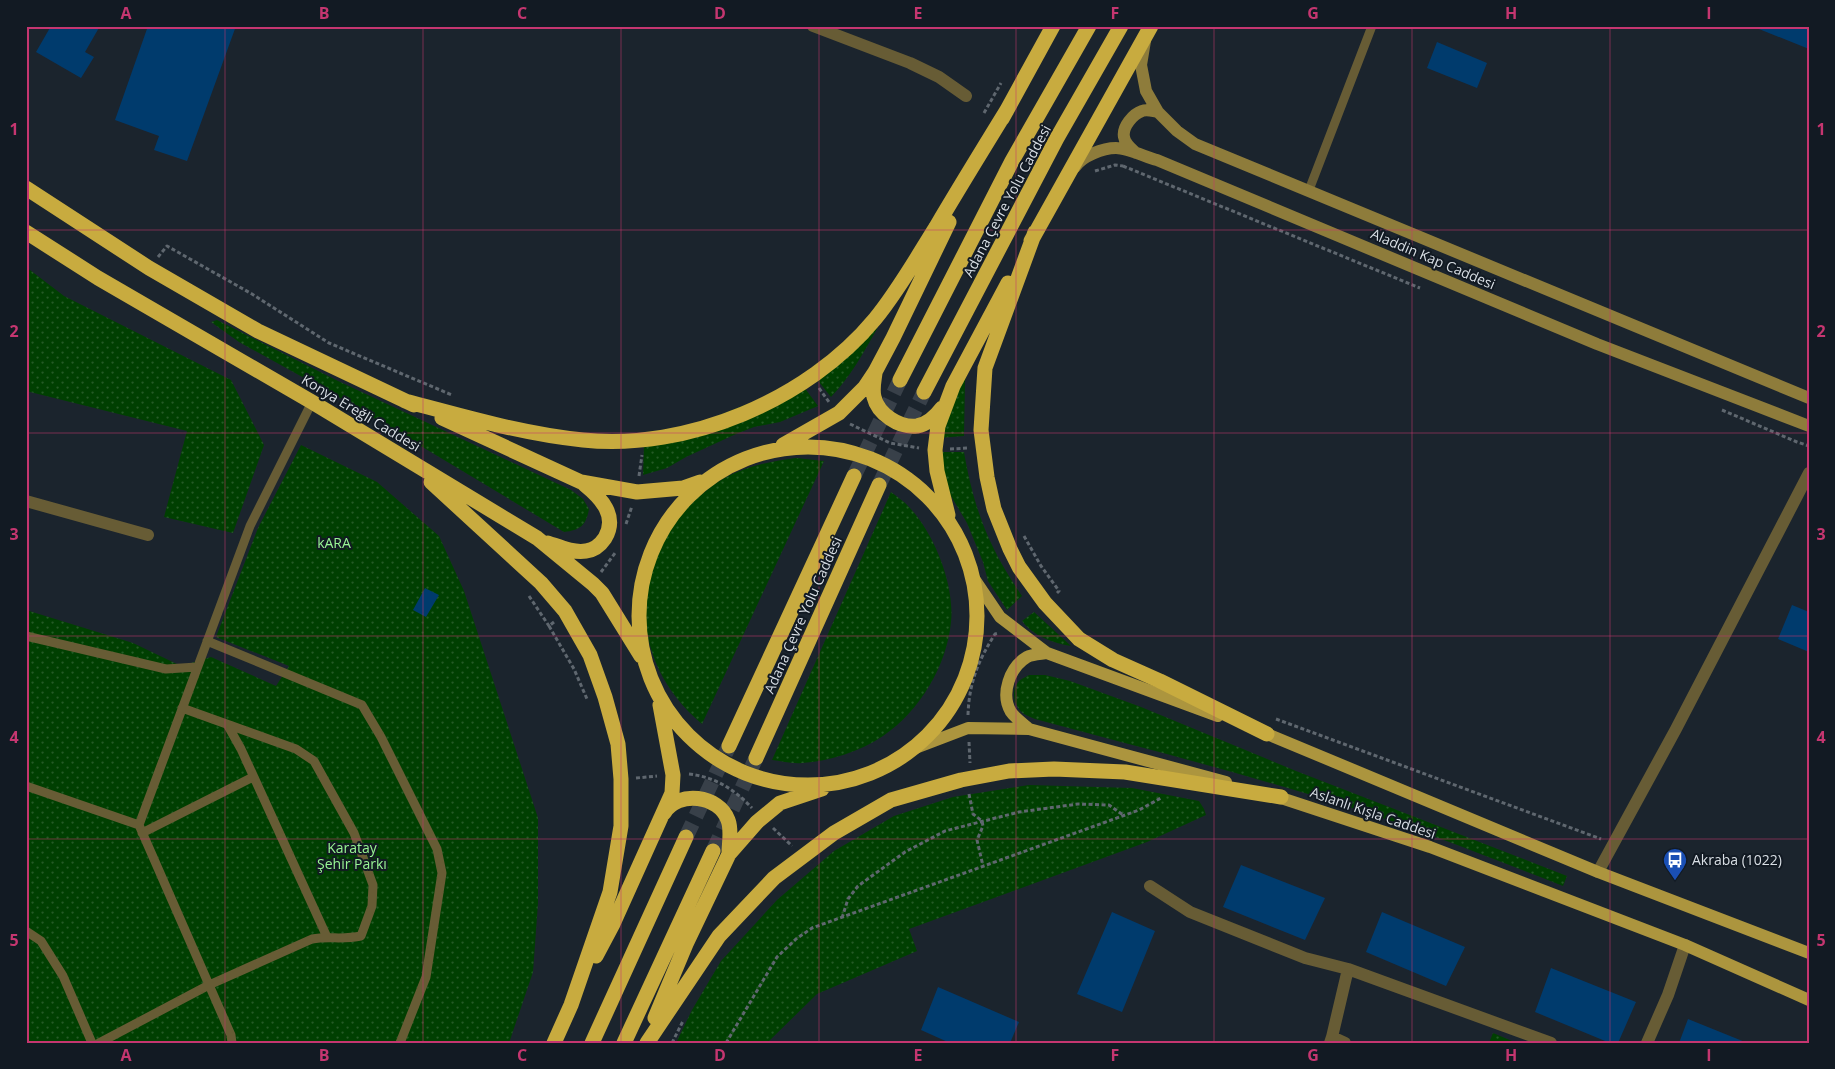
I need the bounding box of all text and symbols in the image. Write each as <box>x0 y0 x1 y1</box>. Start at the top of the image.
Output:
text: A <box>120 2 132 24</box>
text: B <box>319 2 329 24</box>
text: C <box>517 2 527 24</box>
text: D <box>714 2 726 24</box>
text: E <box>914 2 923 24</box>
text: F <box>1111 2 1119 24</box>
text: G <box>1307 2 1319 24</box>
text: H <box>1505 2 1517 24</box>
text: I <box>1706 2 1712 24</box>
text: 1 <box>9 118 19 140</box>
text: 1 <box>1816 118 1826 140</box>
street label: Adana Çevre Yolu Caddesi <box>958 121 1055 280</box>
street label: Aladdin Kap Caddesi <box>1368 224 1498 293</box>
text: 2 <box>9 320 19 342</box>
text: 2 <box>1816 320 1826 342</box>
street label: Konya Ereğli Caddesi <box>298 370 424 456</box>
text: 3 <box>9 523 19 545</box>
text: 3 <box>1816 523 1826 545</box>
park label: kARA <box>317 533 351 552</box>
street label: Adana Çevre Yolu Caddesi <box>759 533 846 696</box>
text: 4 <box>9 726 19 748</box>
text: 4 <box>1816 726 1826 748</box>
street label: Aslanlı Kışla Caddesi <box>1308 782 1438 843</box>
park label: Karatay Şehir Parkı <box>317 838 387 873</box>
bus stop icon: Akraba (1022) <box>1662 847 1688 881</box>
place label: Akraba (1022) <box>1692 850 1782 869</box>
text: 5 <box>9 929 19 951</box>
text: 5 <box>1816 929 1826 951</box>
text: A <box>120 1044 132 1066</box>
text: B <box>319 1044 329 1066</box>
text: C <box>517 1044 527 1066</box>
text: D <box>714 1044 726 1066</box>
text: E <box>914 1044 923 1066</box>
text: F <box>1111 1044 1119 1066</box>
text: G <box>1307 1044 1319 1066</box>
text: H <box>1505 1044 1517 1066</box>
text: I <box>1706 1044 1712 1066</box>

